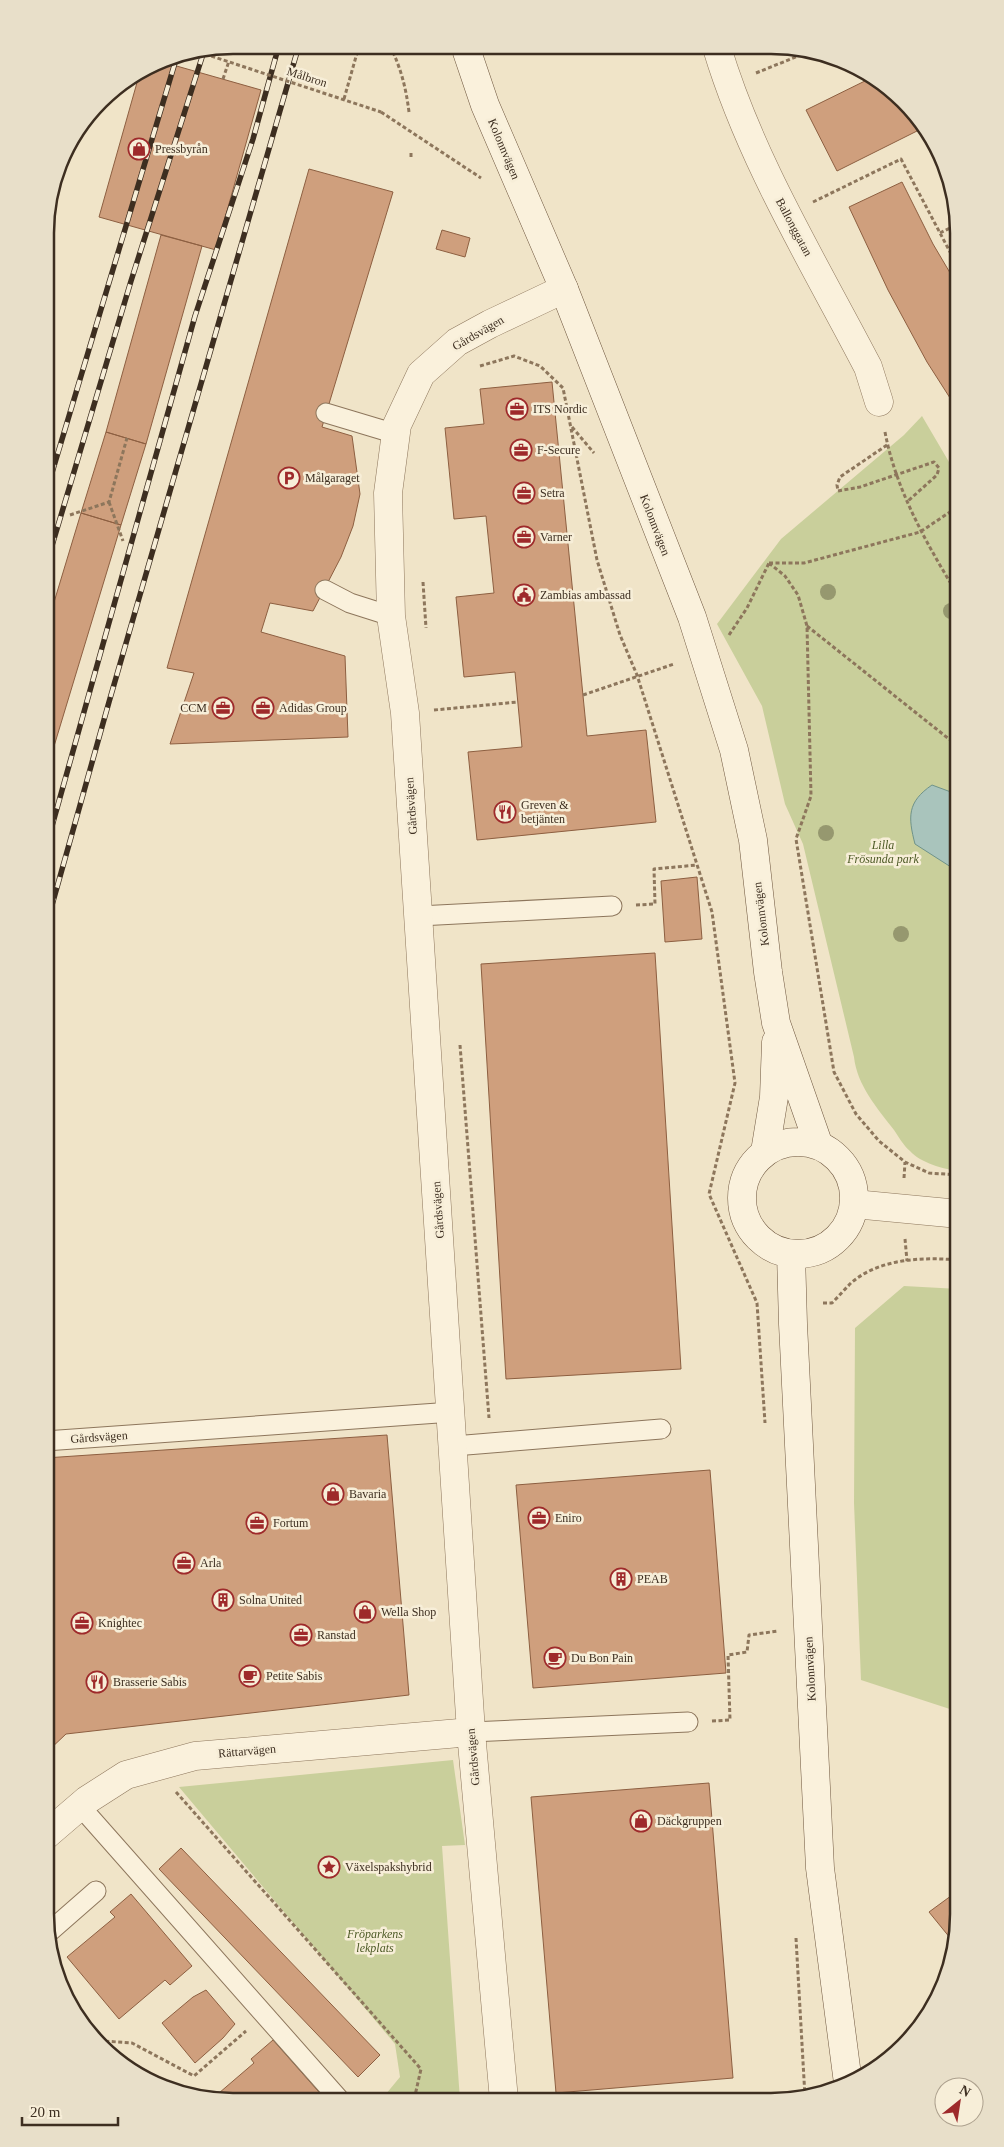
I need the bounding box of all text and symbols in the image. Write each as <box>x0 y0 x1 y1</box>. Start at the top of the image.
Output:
street label: Målbron <box>285 64 329 90</box>
street label: Kolonnvägen <box>485 117 523 181</box>
shop icon: Pressbyrån <box>127 137 151 161</box>
place label: Pressbyrån <box>155 142 208 156</box>
street label: Ballonggatan <box>773 195 815 259</box>
street label: Gårdsvägen <box>450 313 506 353</box>
office icon: ITS Nordic <box>505 397 529 421</box>
place label: ITS Nordic <box>533 402 587 416</box>
office icon: F-Secure <box>509 438 533 462</box>
place label: F-Secure <box>537 443 580 457</box>
parking icon: Målgaraget <box>277 466 301 490</box>
place label: Målgaraget <box>305 471 360 485</box>
office icon: Setra <box>512 481 536 505</box>
place label: Setra <box>540 486 565 500</box>
street label: Kolonnvägen <box>637 492 673 558</box>
office icon: Varner <box>512 525 536 549</box>
place label: Varner <box>540 530 572 544</box>
public building icon: Zambias ambassad <box>512 583 536 607</box>
place label: Zambias ambassad <box>540 588 631 602</box>
office icon: CCM <box>211 696 235 720</box>
office icon: Adidas Group <box>251 696 275 720</box>
place label: CCM <box>180 701 207 715</box>
place label: Adidas Group <box>279 701 347 715</box>
street label: Gårdsvägen <box>402 777 420 835</box>
place label: Greven & betjänten <box>521 798 569 826</box>
restaurant icon: Greven & betjänten <box>493 800 517 824</box>
park label: Lilla Frösunda park <box>846 838 920 866</box>
street label: Kolonnvägen <box>750 881 772 947</box>
street label: Gårdsvägen <box>429 1181 447 1239</box>
street label: Gårdsvägen <box>70 1428 128 1446</box>
shop icon: Bavaria <box>321 1482 345 1506</box>
place label: Bavaria <box>349 1487 387 1501</box>
office icon: Eniro <box>527 1506 551 1530</box>
office icon: Fortum <box>245 1511 269 1535</box>
place label: Eniro <box>555 1511 582 1525</box>
place label: Fortum <box>273 1516 309 1530</box>
office icon: Arla <box>172 1551 196 1575</box>
place label: Arla <box>200 1556 222 1570</box>
building icon: PEAB <box>609 1567 633 1591</box>
place label: PEAB <box>637 1572 668 1586</box>
building icon: Solna United <box>211 1588 235 1612</box>
place label: Solna United <box>239 1593 302 1607</box>
shop icon: Wella Shop <box>353 1600 377 1624</box>
place label: Wella Shop <box>381 1605 436 1619</box>
office icon: Knightec <box>70 1611 94 1635</box>
place label: Knightec <box>98 1616 142 1630</box>
office icon: Ranstad <box>289 1623 313 1647</box>
place label: Ranstad <box>317 1628 356 1642</box>
street label: Kolonnvägen <box>801 1636 819 1702</box>
cafe icon: Du Bon Pain <box>543 1646 567 1670</box>
place label: Du Bon Pain <box>571 1651 633 1665</box>
cafe icon: Petite Sabis <box>238 1664 262 1688</box>
place label: Petite Sabis <box>266 1669 323 1683</box>
restaurant icon: Brasserie Sabis <box>85 1670 109 1694</box>
place label: Brasserie Sabis <box>113 1675 187 1689</box>
street label: Gårdsvägen <box>464 1728 482 1786</box>
street label: Rättarvägen <box>218 1741 276 1761</box>
shop icon: Däckgruppen <box>629 1809 653 1833</box>
place label: Däckgruppen <box>657 1814 722 1828</box>
place icon: Växelspakshybrid <box>317 1855 341 1879</box>
place label: Växelspakshybrid <box>345 1860 432 1874</box>
park label: Fröparkens lekplats <box>346 1927 403 1955</box>
north arrow <box>934 2077 984 2127</box>
text: N <box>957 2082 973 2100</box>
scale bar <box>22 2094 119 2126</box>
text: 20 m <box>30 2104 61 2120</box>

